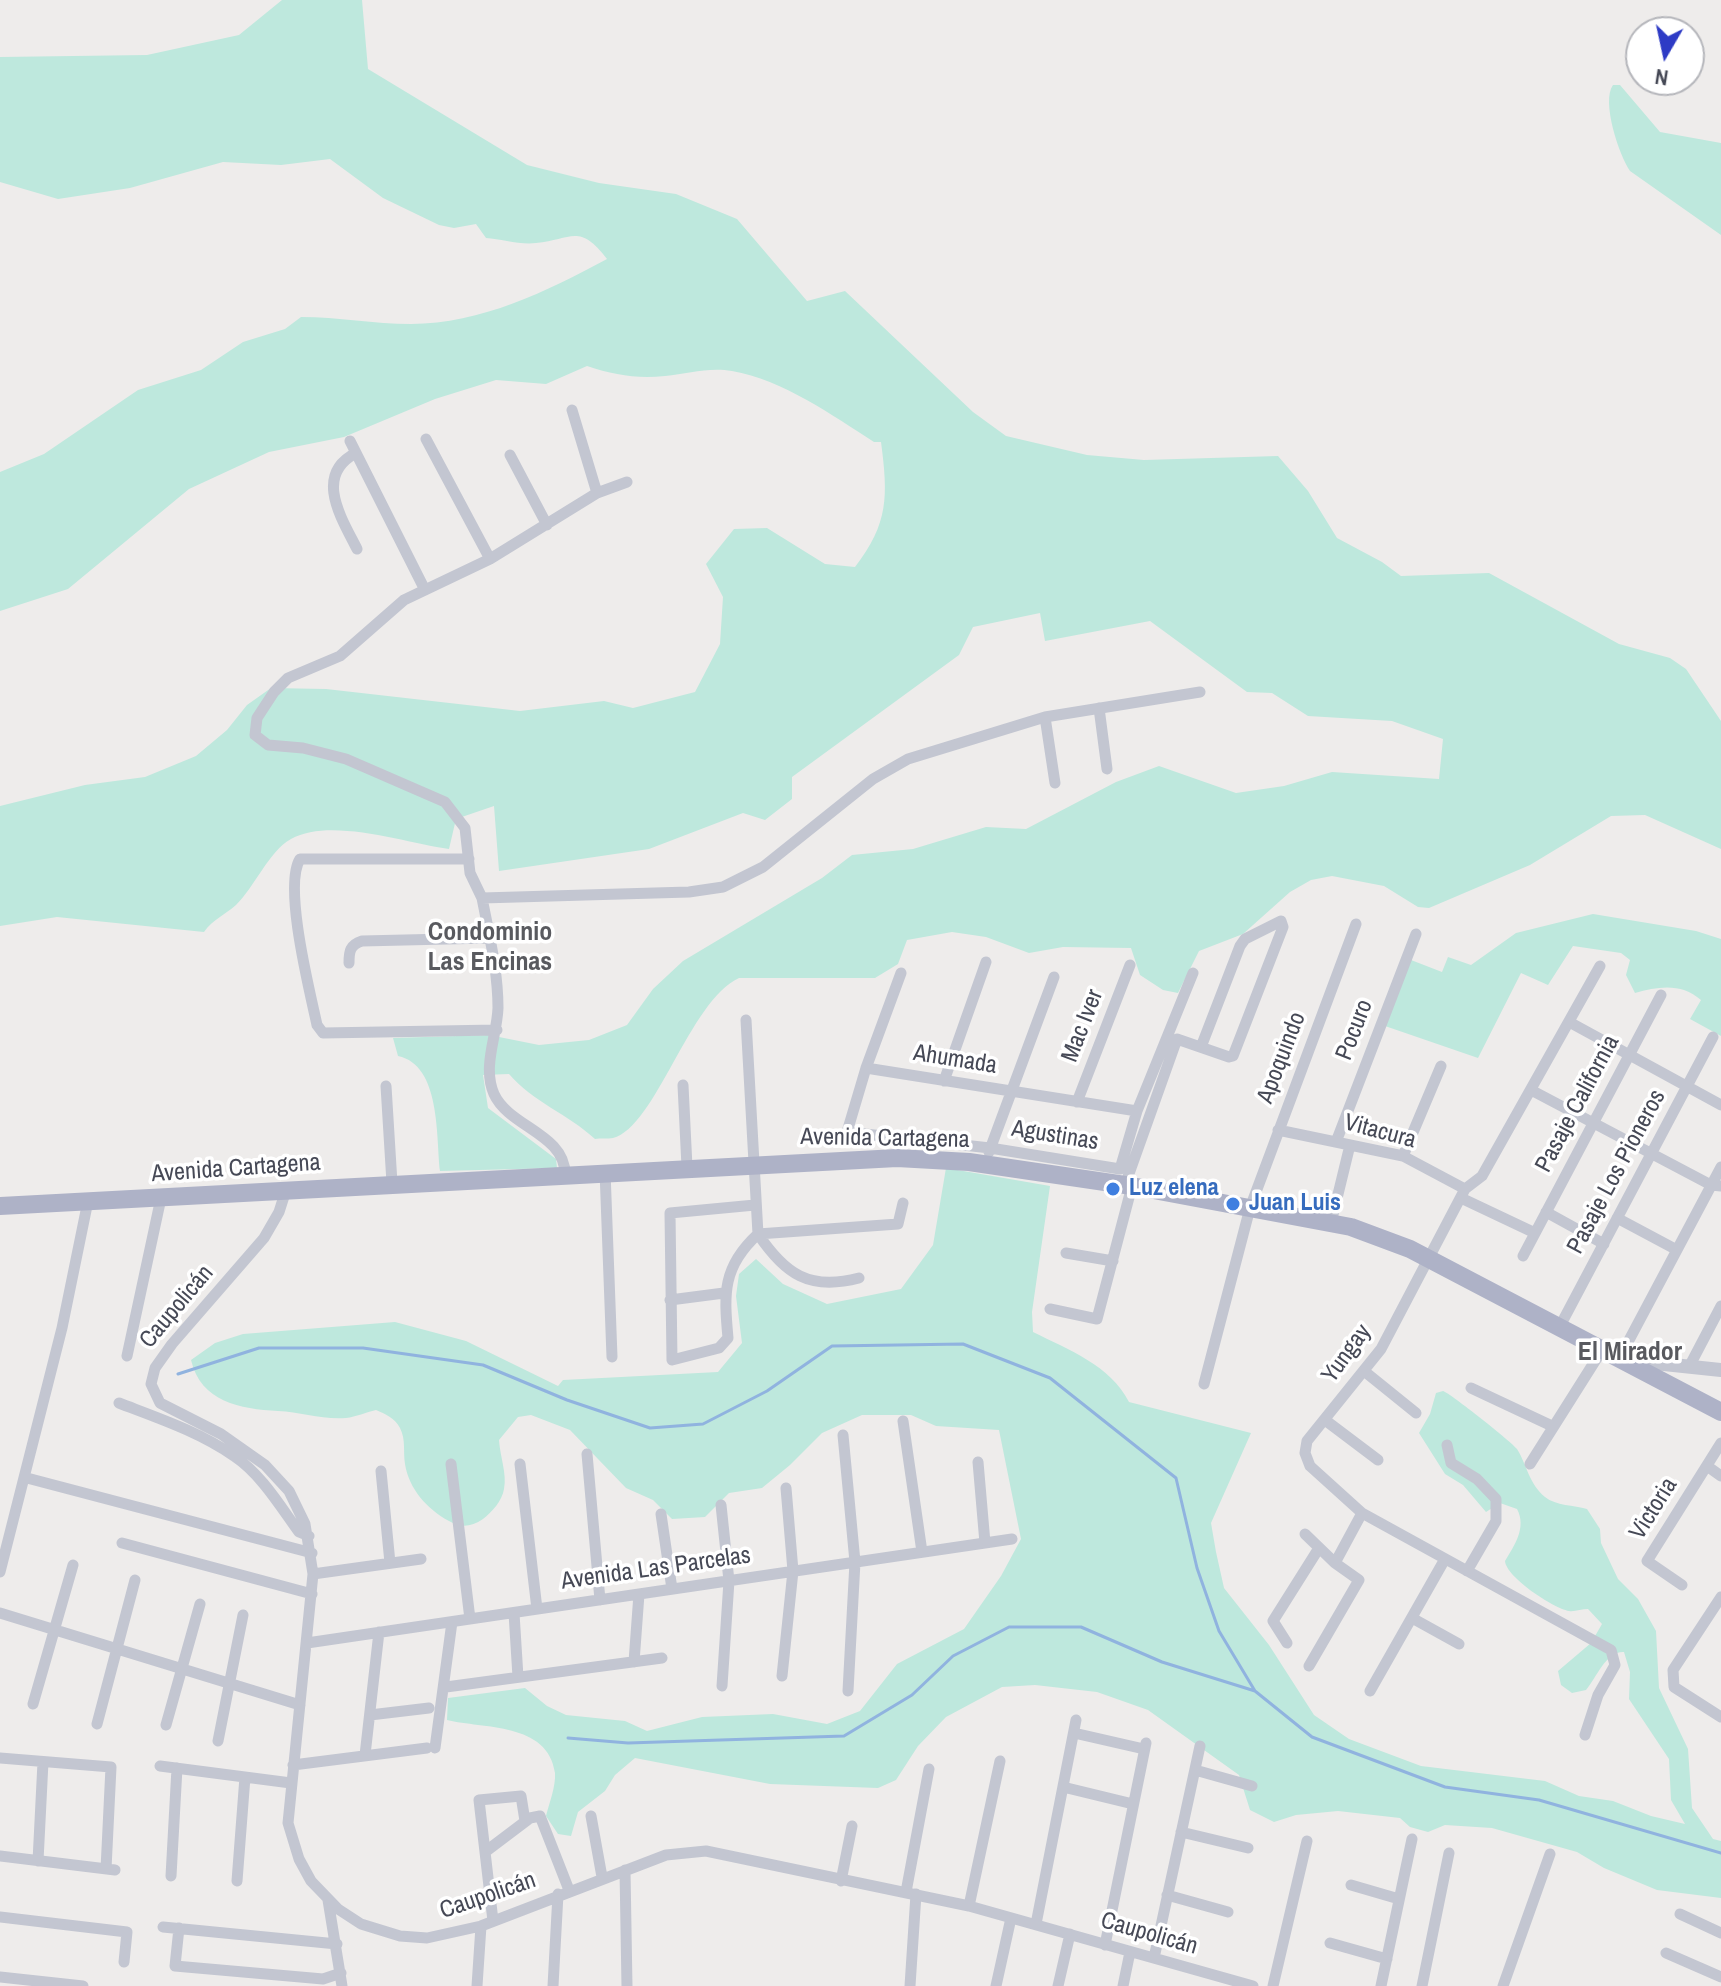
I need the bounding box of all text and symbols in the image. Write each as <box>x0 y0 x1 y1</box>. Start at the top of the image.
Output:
north arrow <box>1625 16 1705 96</box>
text: N <box>1653 62 1670 94</box>
district label: Condominio Las Encinas <box>428 917 552 978</box>
street label: Mac Iver <box>1056 986 1110 1066</box>
street label: Pocuro <box>1330 996 1380 1064</box>
street label: Apoquindo <box>1251 1008 1313 1108</box>
street label: Pasaje California <box>1530 1031 1626 1177</box>
street label: Ahumada <box>911 1039 999 1081</box>
street label: Pasaje Los Pioneros <box>1562 1085 1672 1259</box>
street label: Vitacura <box>1341 1109 1419 1155</box>
street label: Agustinas <box>1010 1115 1100 1157</box>
street label: Avenida Cartagena <box>800 1123 970 1155</box>
street label: Avenida Cartagena <box>151 1149 321 1189</box>
place label: Luz elena <box>1129 1175 1219 1203</box>
marker: Luz elena <box>1104 1180 1122 1198</box>
place label: Juan Luis <box>1249 1190 1341 1218</box>
marker: Juan Luis <box>1224 1195 1242 1213</box>
street label: Caupolicán <box>134 1260 220 1354</box>
street label: Yungay <box>1316 1319 1378 1389</box>
district label: El Mirador <box>1578 1337 1682 1369</box>
street label: Victoria <box>1624 1473 1684 1545</box>
street label: Avenida Las Parcelas <box>559 1541 753 1597</box>
street label: Caupolicán <box>436 1866 540 1926</box>
street label: Caupolicán <box>1097 1906 1201 1962</box>

